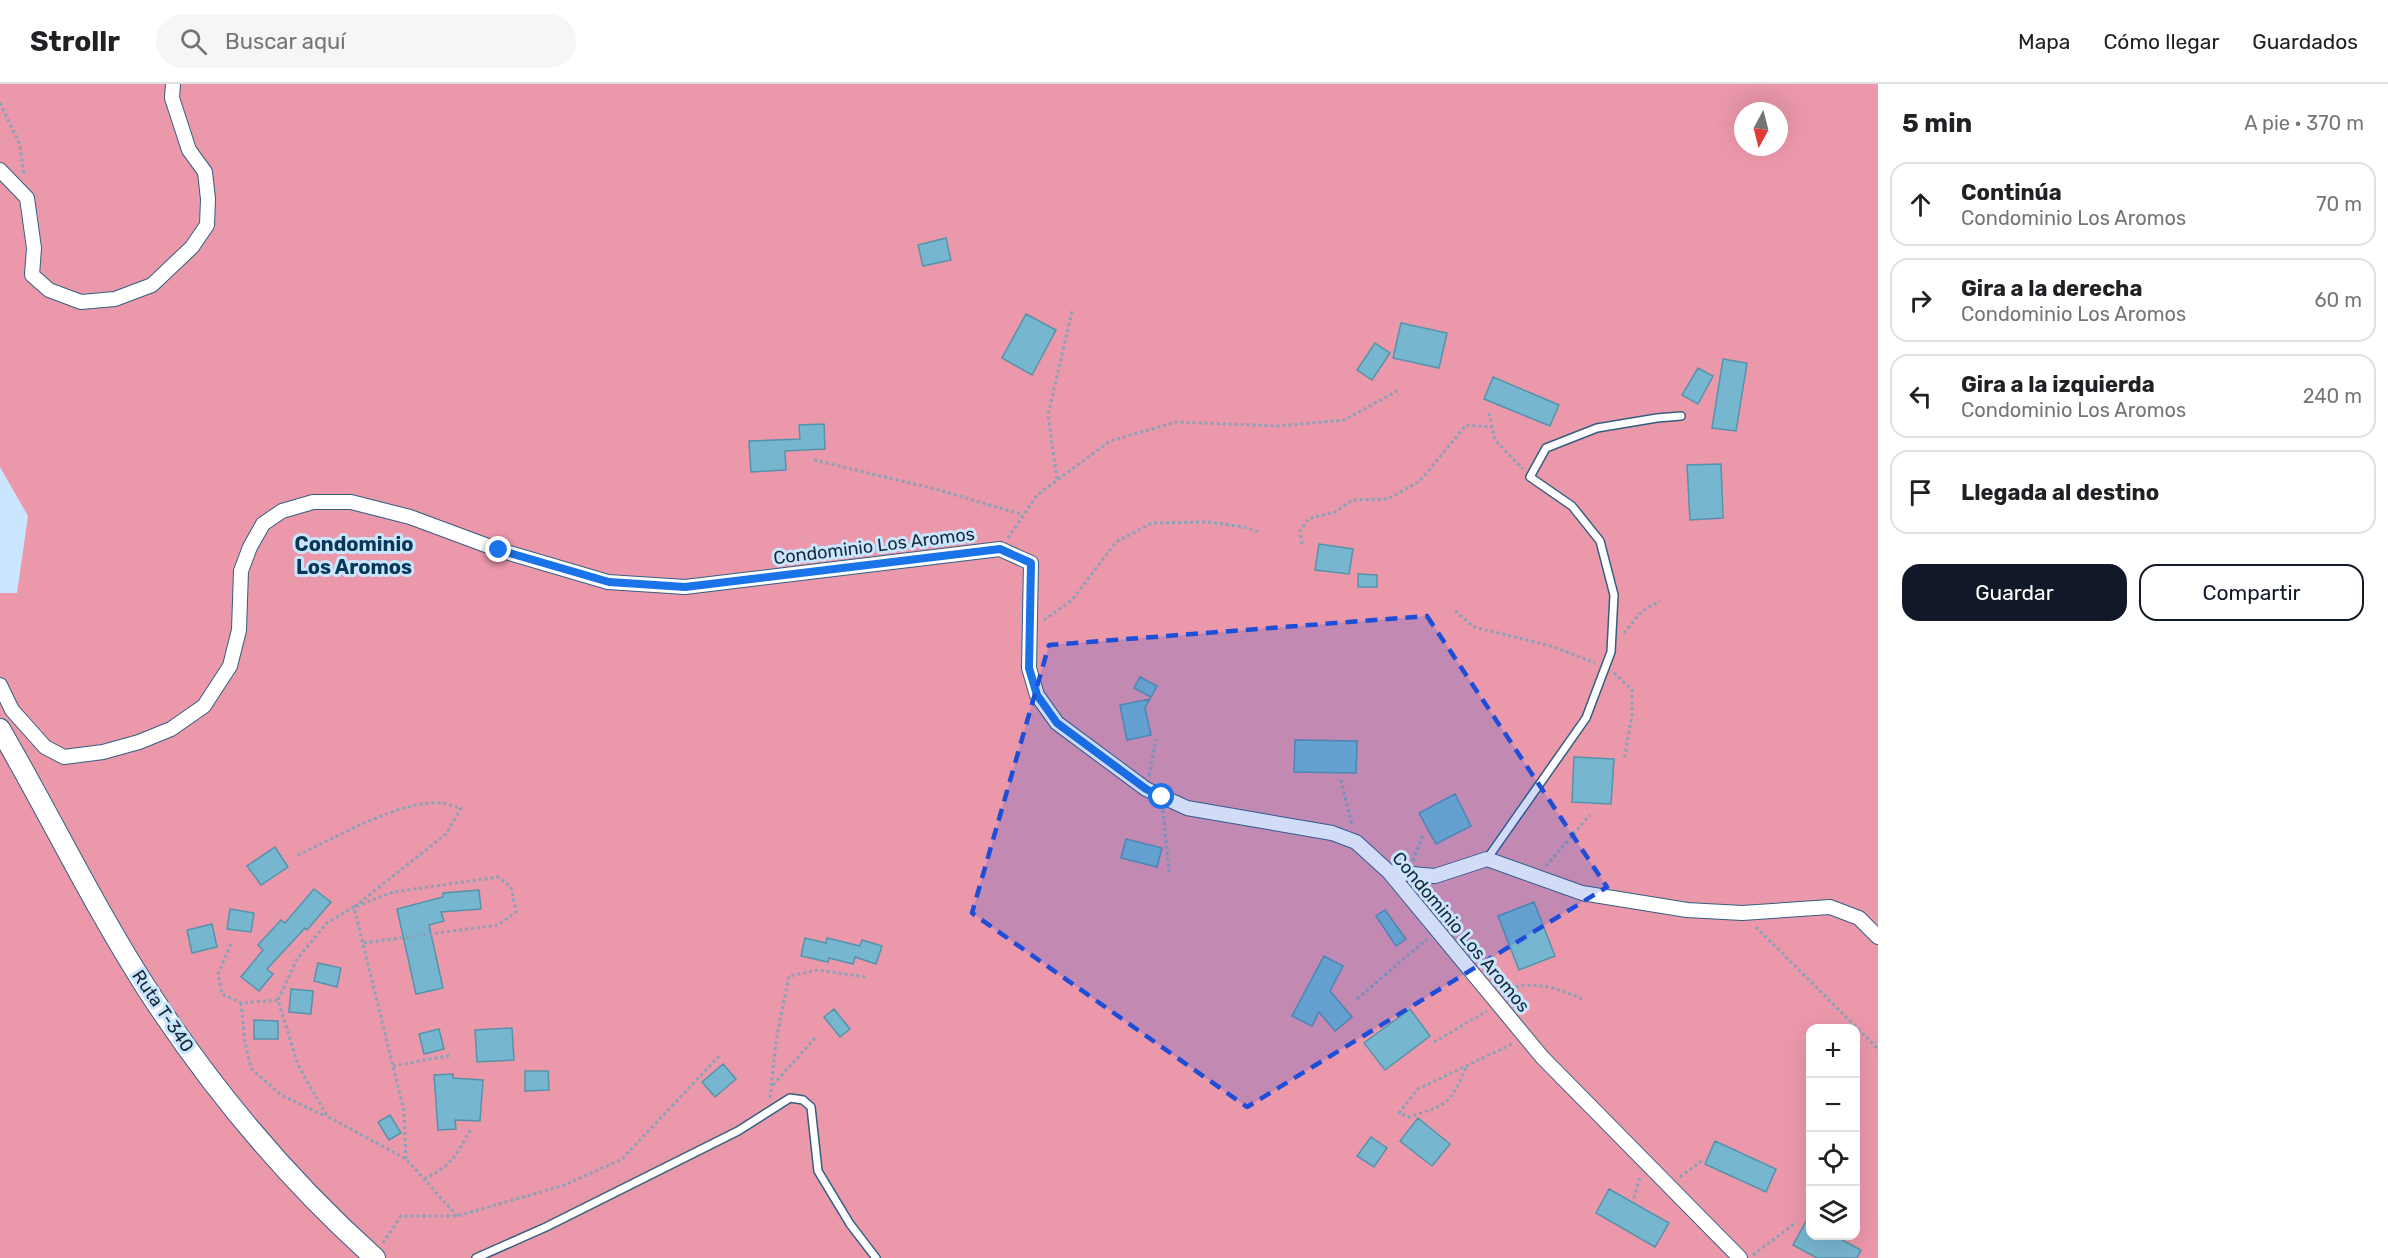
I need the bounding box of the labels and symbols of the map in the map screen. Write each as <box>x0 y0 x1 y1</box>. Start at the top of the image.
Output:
north arrow <box>1734 102 1788 156</box>
street label: Condominio Los Aromos <box>772 523 976 569</box>
district label: Condominio Los Aromos <box>295 532 413 579</box>
route end <box>485 536 511 562</box>
route start <box>1148 783 1174 809</box>
street label: Condominio Los Aromos <box>1387 847 1535 1017</box>
street label: Ruta T-340 <box>127 966 199 1056</box>

